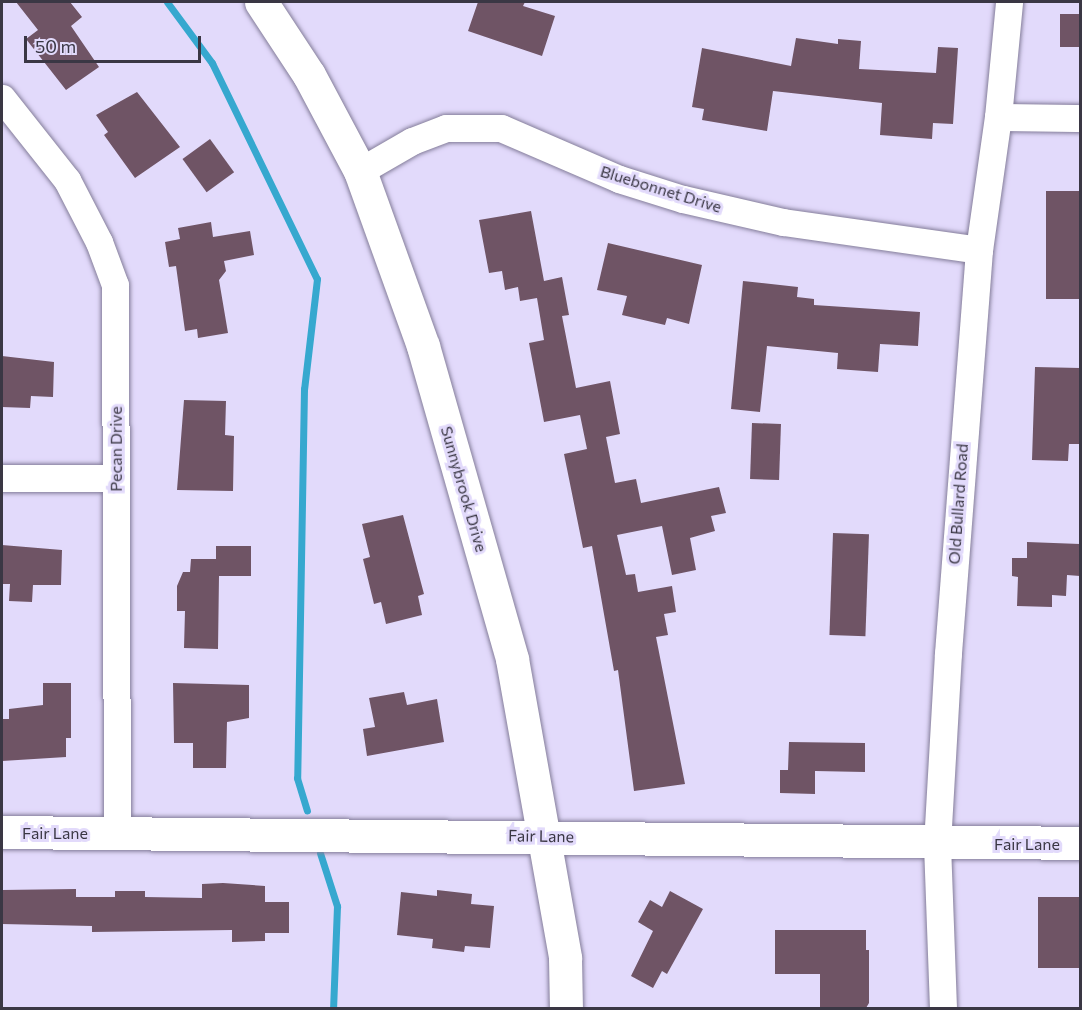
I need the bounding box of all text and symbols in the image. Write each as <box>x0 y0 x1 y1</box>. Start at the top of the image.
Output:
scale bar <box>27 24 204 62</box>
text: 50 m <box>35 35 76 57</box>
street label: Bluebonnet Drive <box>598 161 724 217</box>
street label: Pecan Drive <box>106 406 126 492</box>
street label: Sunnybrook Drive <box>437 424 491 554</box>
street label: Old Bullard Road <box>944 443 972 565</box>
street label: Fair Lane <box>22 823 88 843</box>
street label: Fair Lane <box>508 826 574 846</box>
street label: Fair Lane <box>994 834 1060 854</box>

